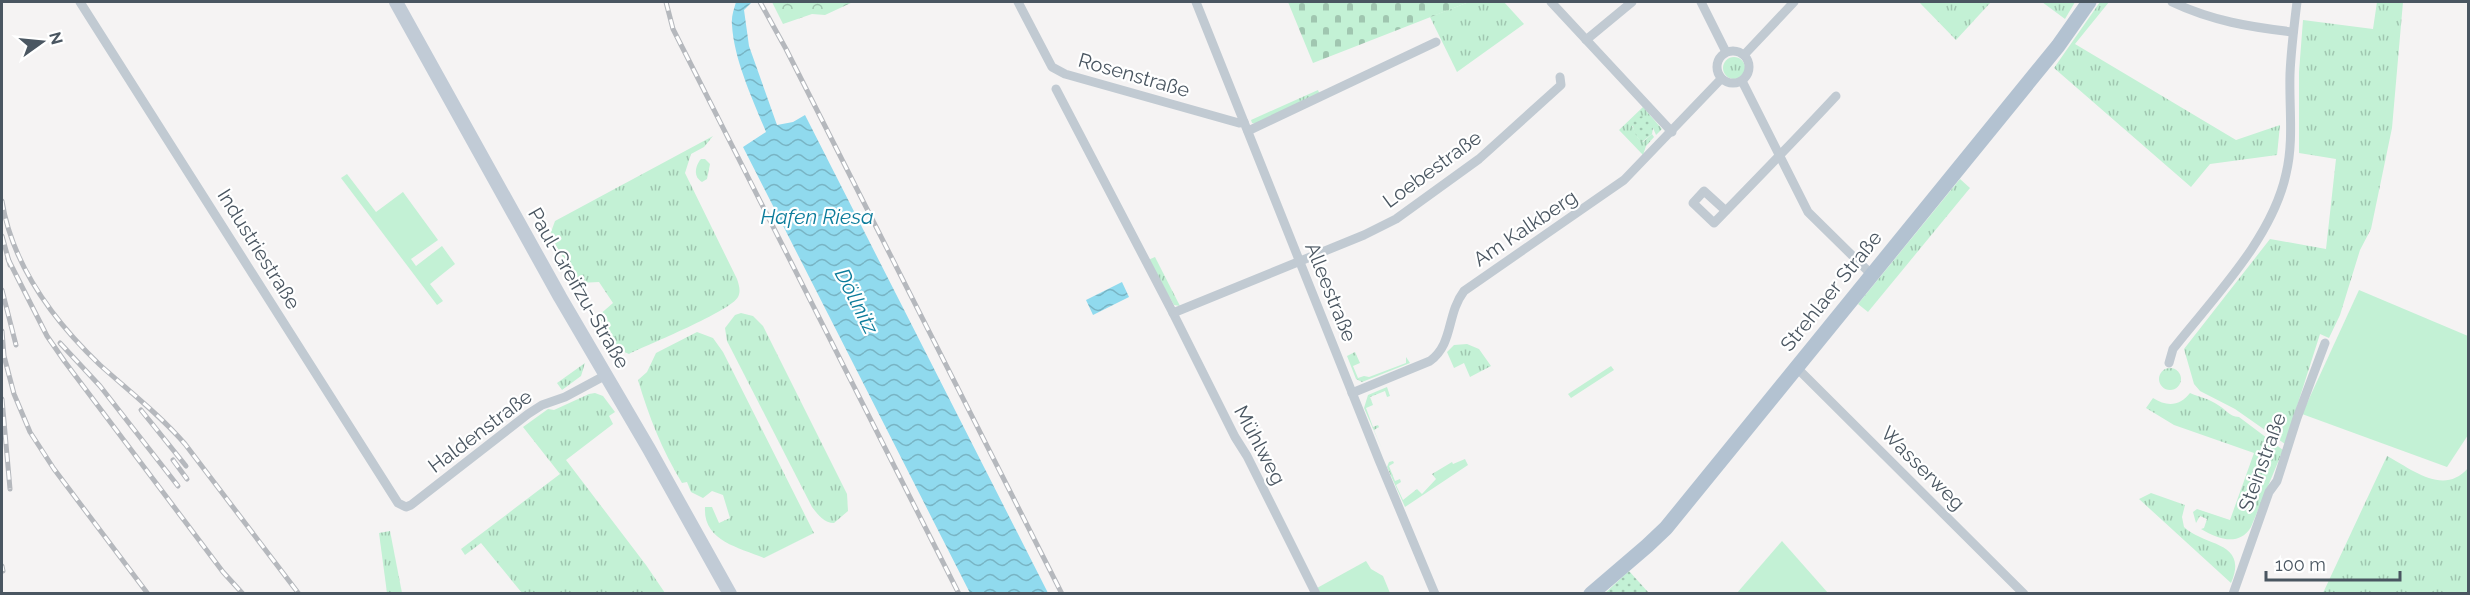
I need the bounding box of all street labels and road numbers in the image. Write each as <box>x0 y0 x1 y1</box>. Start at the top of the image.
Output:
street label: Rosenstraße <box>1076 48 1193 102</box>
street label: Loebestraße <box>1378 125 1486 213</box>
street label: Industriestraße <box>212 184 306 314</box>
street label: Am Kalkberg <box>1469 185 1581 271</box>
street label: Paul-Greifzu-Straße <box>523 203 635 373</box>
street label: Strehlaer Straße <box>1775 226 1887 356</box>
street label: Alleestraße <box>1300 239 1362 345</box>
street label: Haldenstraße <box>423 384 537 478</box>
street label: Mühlweg <box>1229 401 1291 489</box>
street label: Steinstraße <box>2233 409 2291 515</box>
street label: Wasserweg <box>1876 421 1970 515</box>

